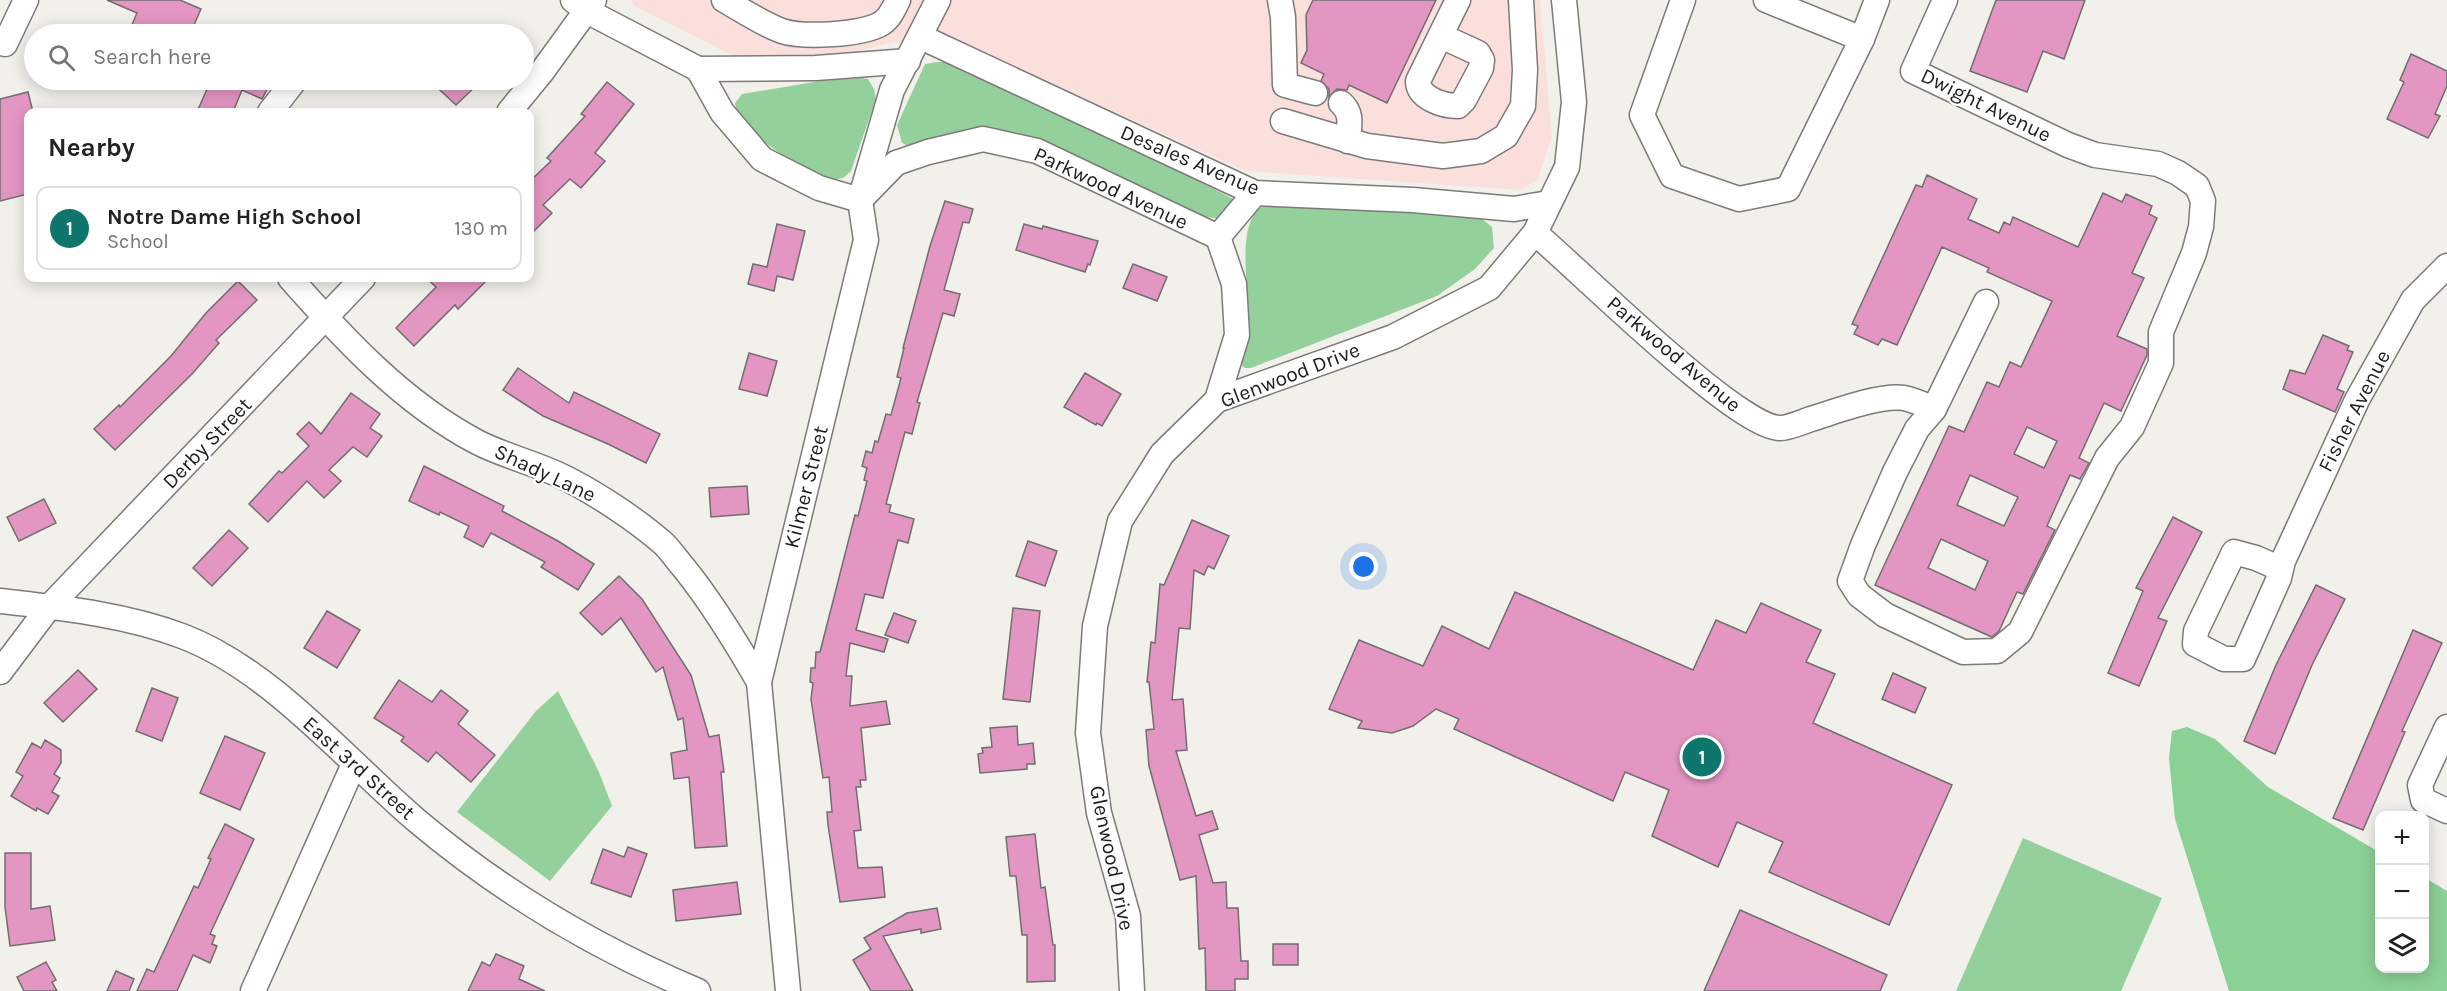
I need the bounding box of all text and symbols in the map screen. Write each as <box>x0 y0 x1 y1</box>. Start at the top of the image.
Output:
search box <box>24 24 534 90</box>
icon: search <box>45 41 78 74</box>
text: Search here <box>93 44 211 70</box>
street label: Dwight Avenue <box>1917 63 2055 147</box>
street label: Desales Avenue <box>1117 120 1263 200</box>
text: Nearby <box>48 132 135 163</box>
street label: Parkwood Avenue <box>1030 142 1192 234</box>
text: Notre Dame High School <box>107 204 362 230</box>
text: 1 <box>66 217 73 240</box>
text: 130 m <box>454 217 508 240</box>
text: School <box>107 230 169 253</box>
street label: Parkwood Avenue <box>1602 291 1746 417</box>
street label: Glenwood Drive <box>1217 337 1363 413</box>
street label: Fisher Avenue <box>2313 346 2395 476</box>
street label: Derby Street <box>158 392 256 493</box>
street label: Kilmer Street <box>779 423 833 551</box>
street label: Shady Lane <box>491 439 599 507</box>
your location <box>1349 552 1378 581</box>
street label: East 3rd Street <box>298 711 420 825</box>
pin: 1 <box>1682 734 1722 780</box>
street label: Glenwood Drive <box>1085 783 1139 933</box>
map controls <box>2375 811 2429 973</box>
button: + <box>2375 811 2429 865</box>
button: − <box>2375 865 2429 919</box>
button: layers <box>2375 919 2429 973</box>

